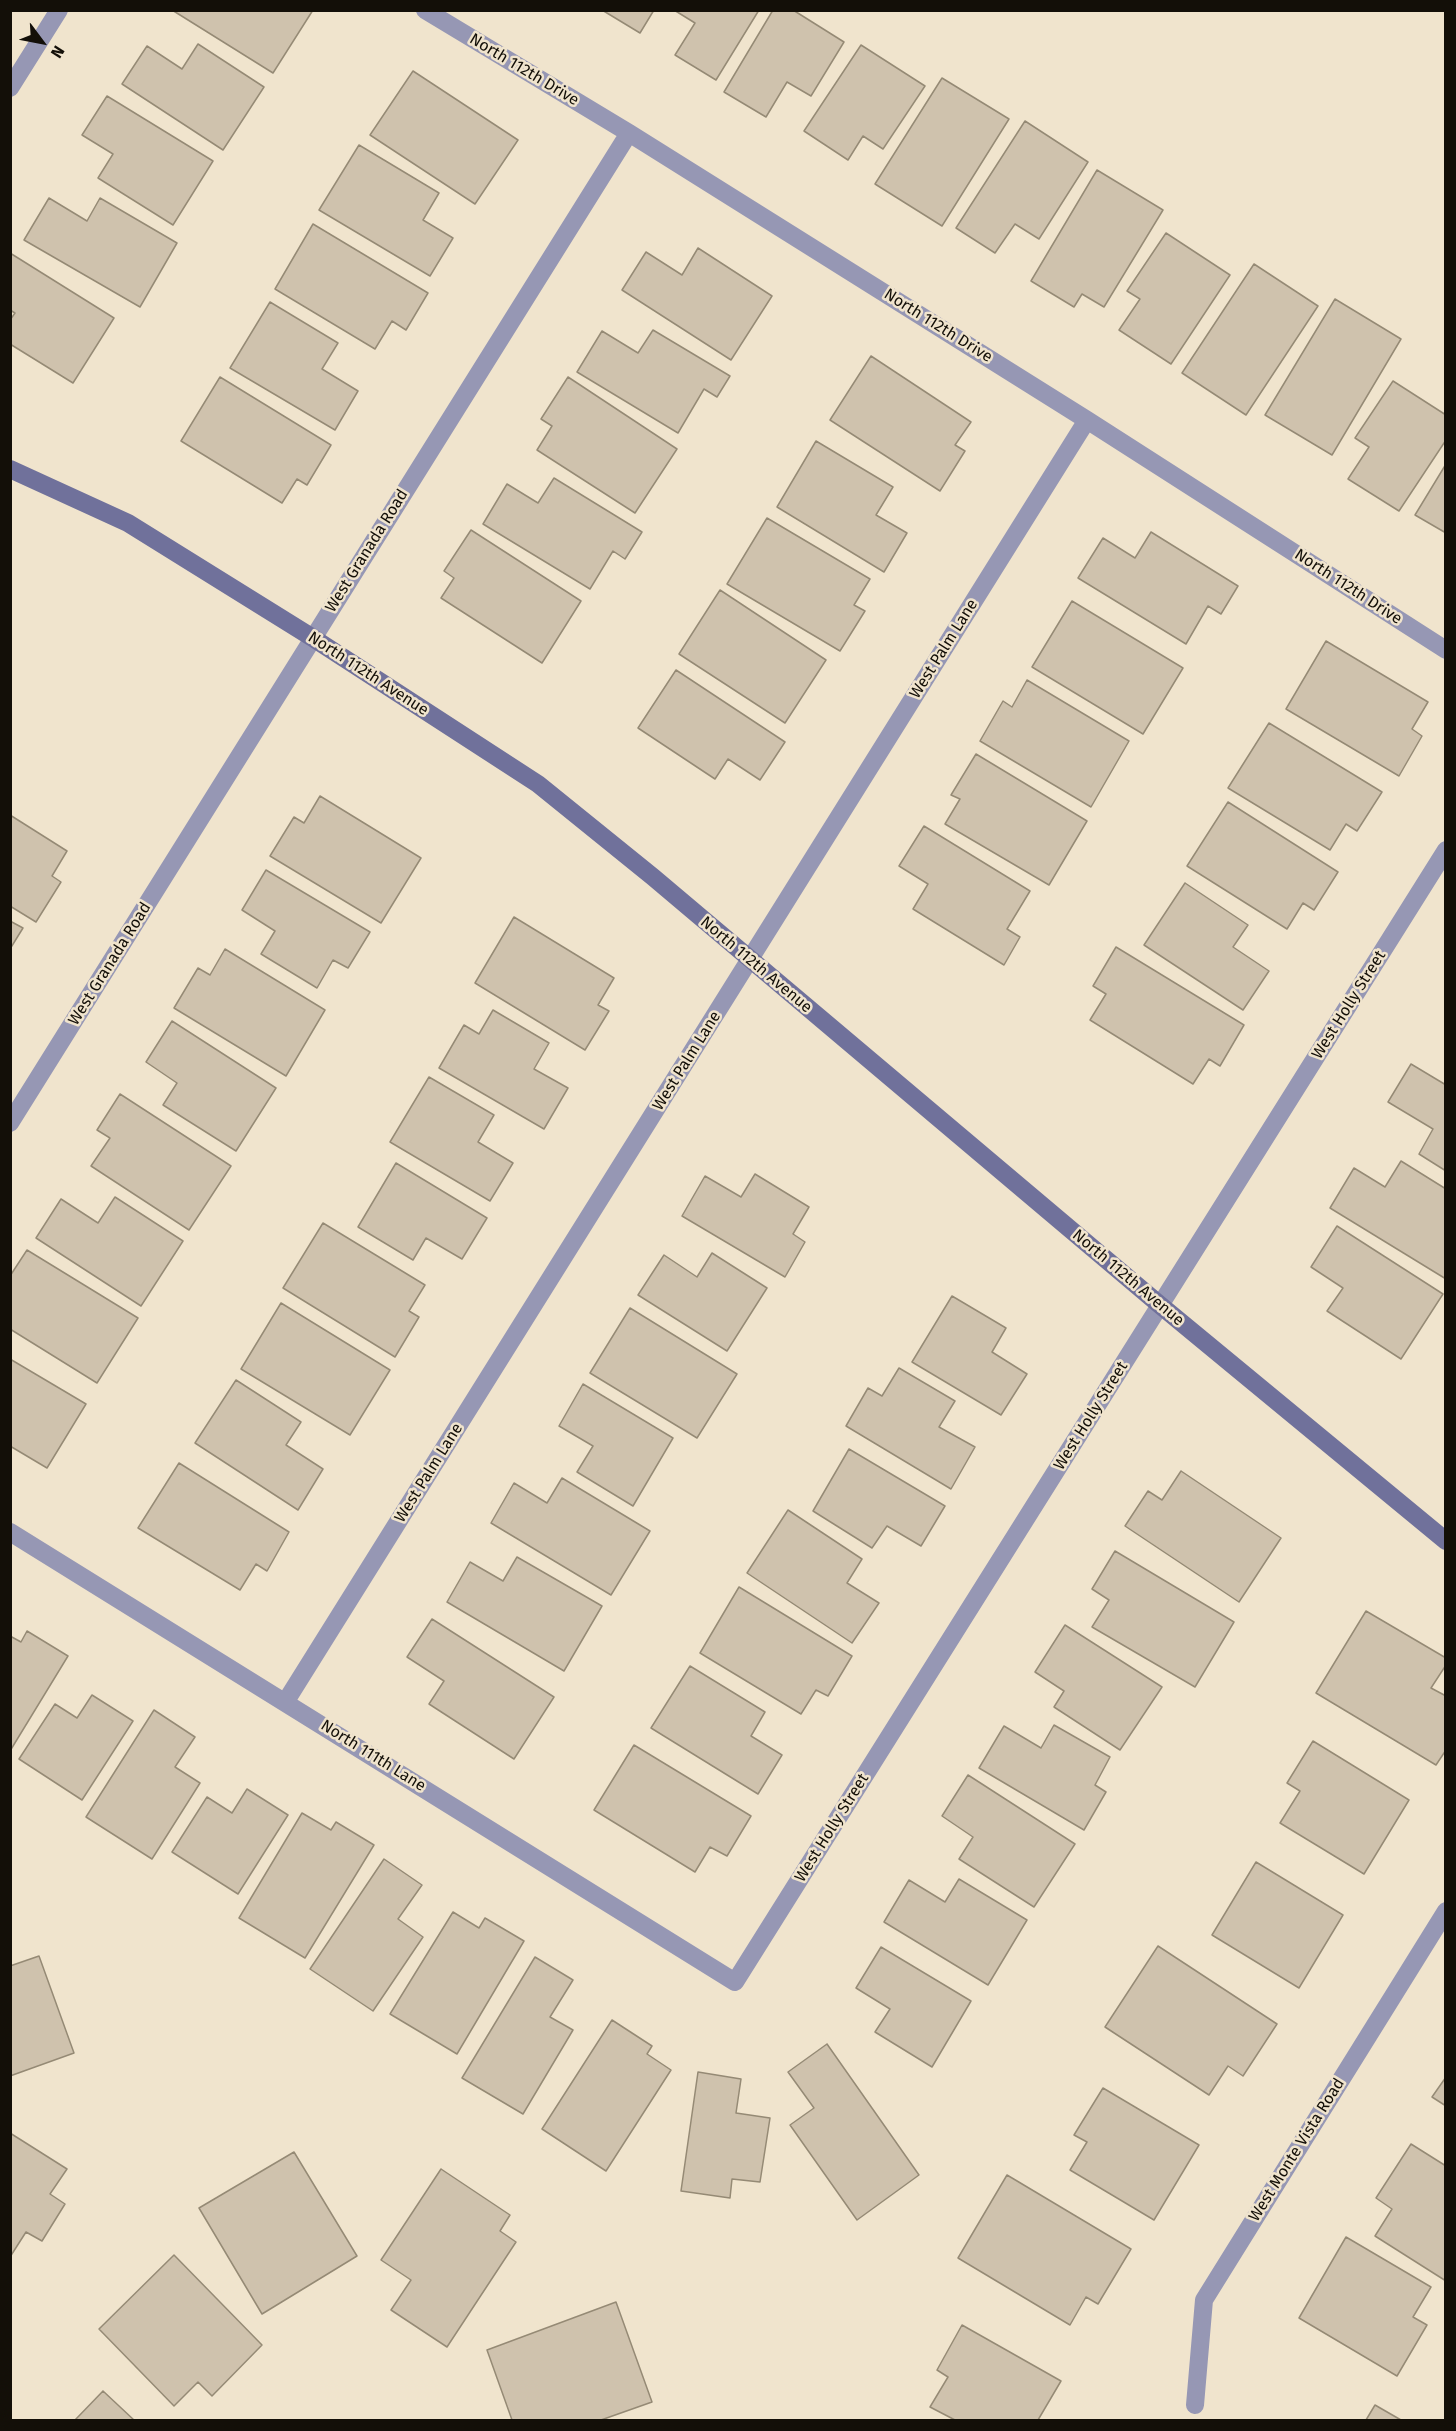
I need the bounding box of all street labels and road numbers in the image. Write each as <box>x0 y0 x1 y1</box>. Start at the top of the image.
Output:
street label: North 112th Drive <box>466 30 582 110</box>
street label: North 112th Drive <box>880 285 996 367</box>
street label: West Granada Road <box>321 486 413 616</box>
street label: North 112th Drive <box>1291 545 1405 629</box>
street label: West Palm Lane <box>906 596 982 702</box>
street label: North 112th Avenue <box>304 628 432 720</box>
street label: West Granada Road <box>64 899 156 1029</box>
street label: North 112th Avenue <box>696 913 816 1017</box>
street label: West Holly Street <box>1308 947 1390 1063</box>
street label: West Palm Lane <box>649 1008 725 1114</box>
street label: North 112th Avenue <box>1068 1226 1188 1330</box>
street label: West Holly Street <box>1050 1358 1132 1474</box>
street label: West Palm Lane <box>391 1420 467 1526</box>
street label: North 111th Lane <box>317 1716 429 1796</box>
street label: West Holly Street <box>791 1770 873 1886</box>
street label: West Monte Vista Road <box>1245 2075 1349 2225</box>

